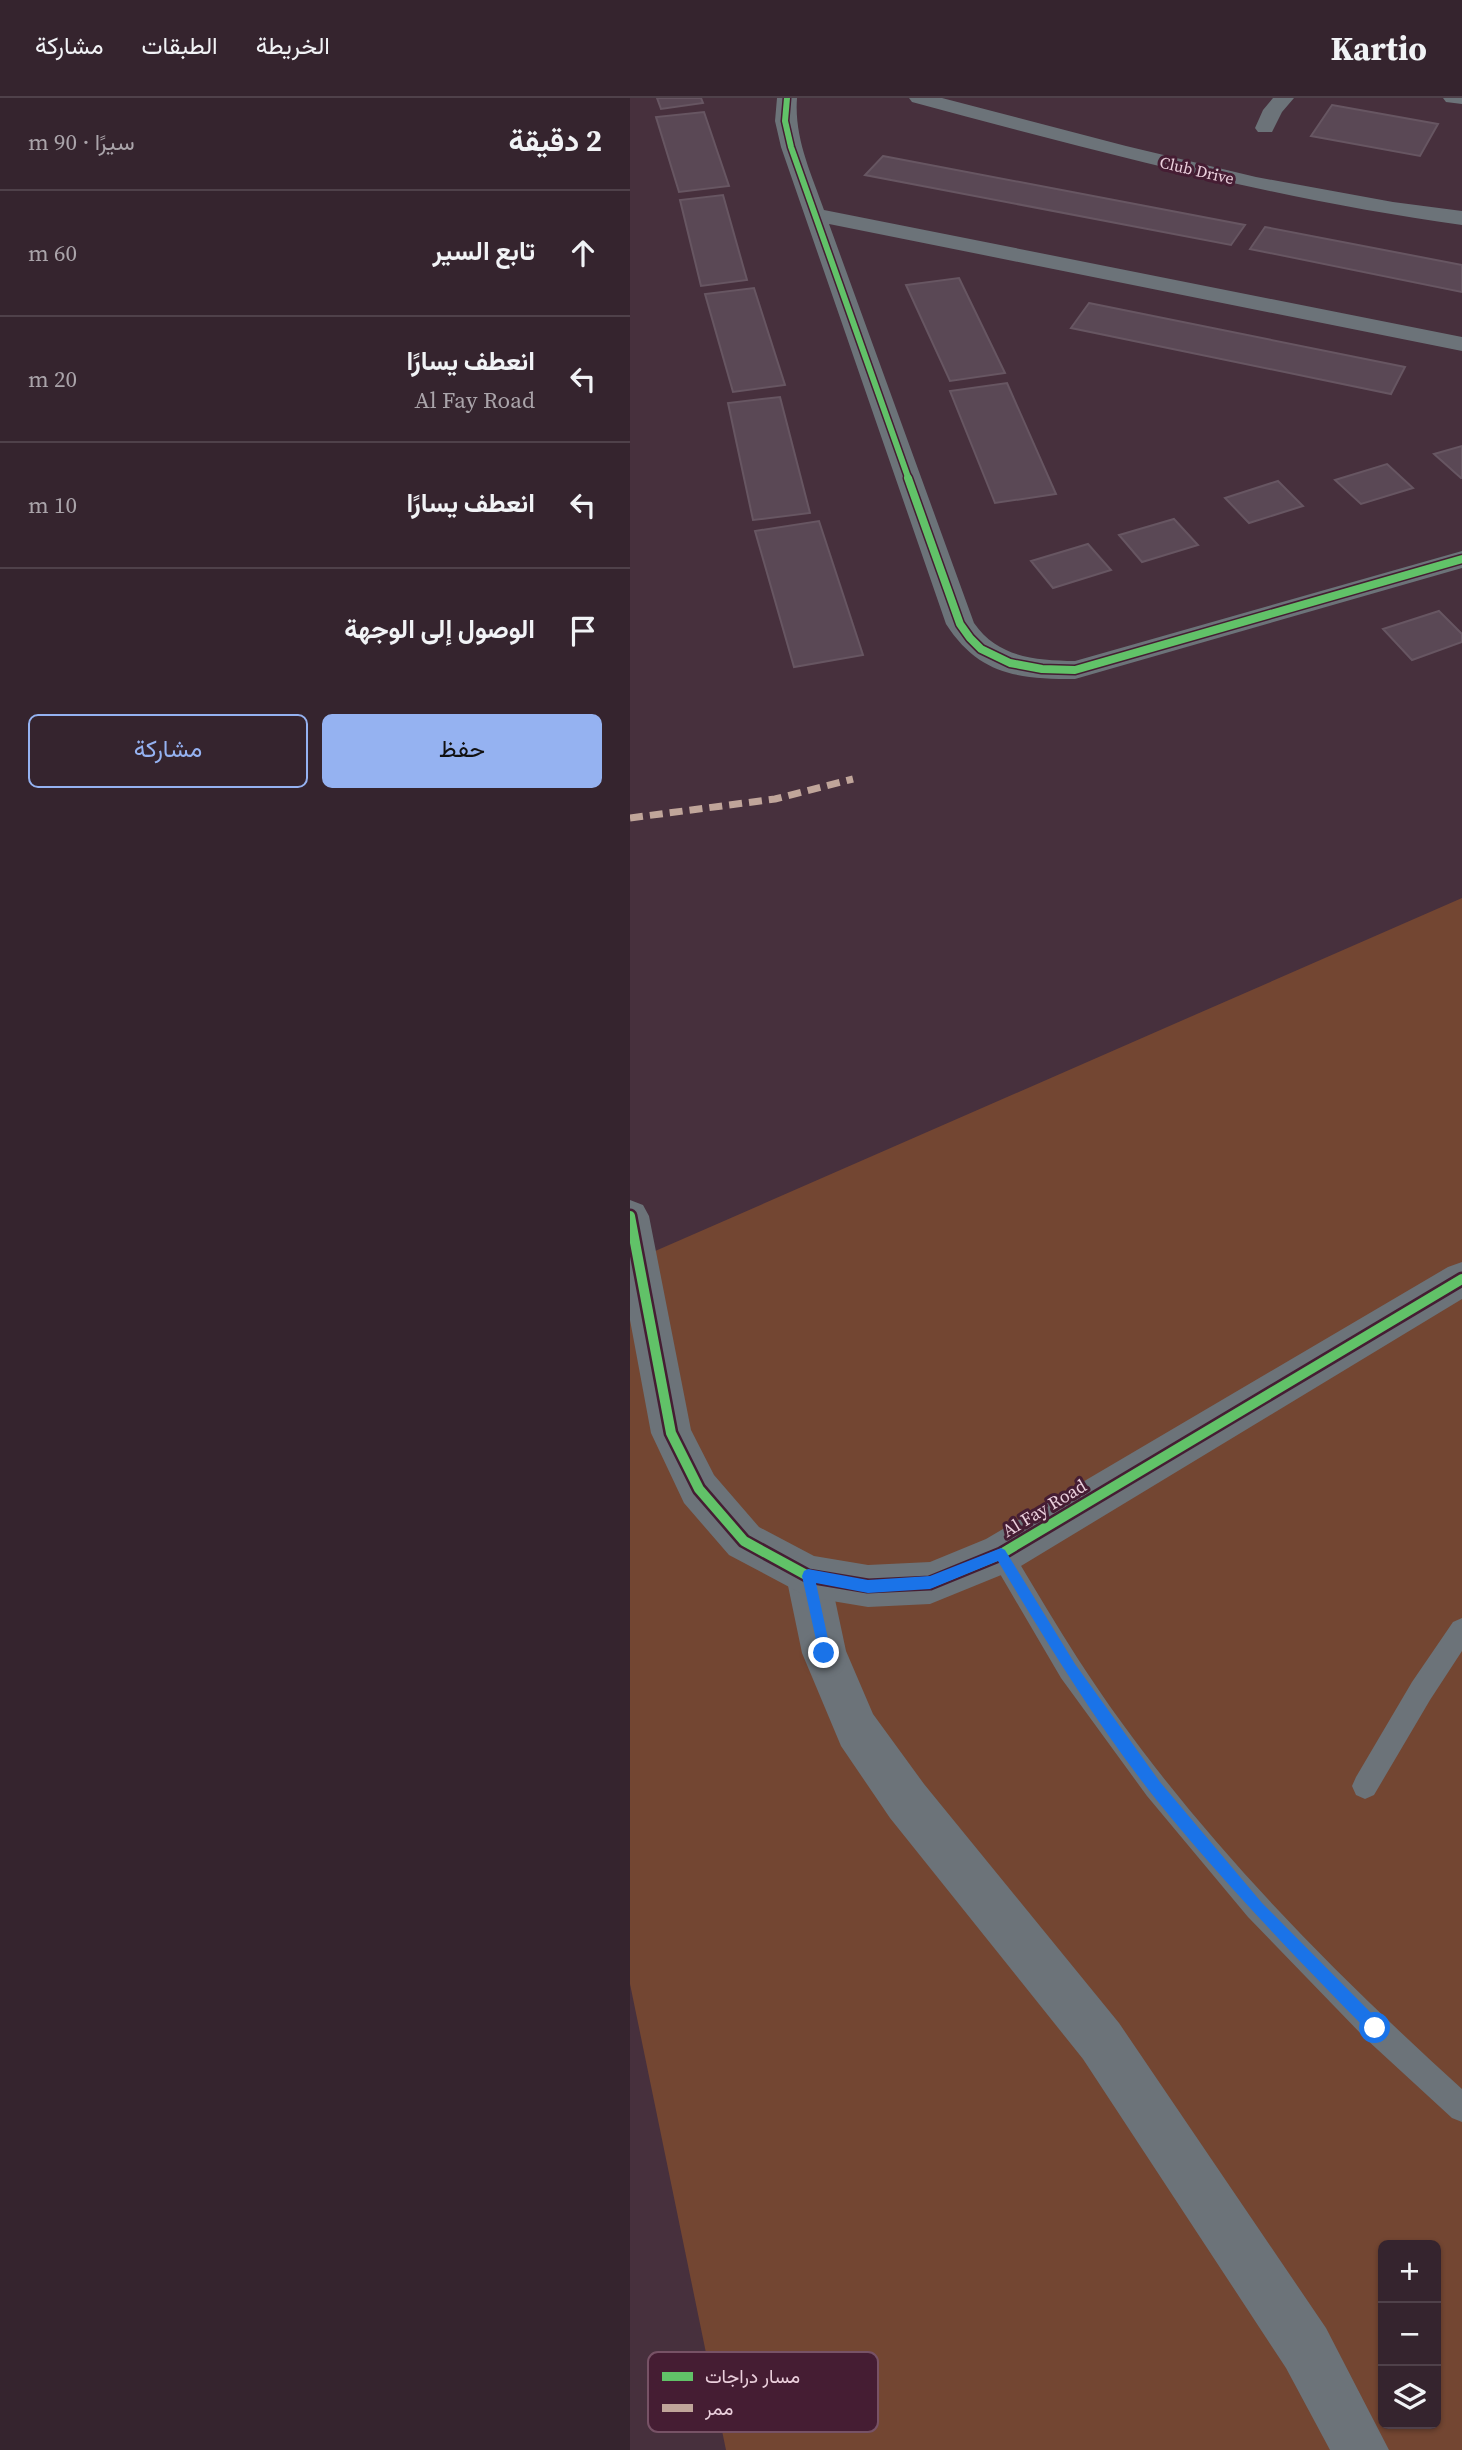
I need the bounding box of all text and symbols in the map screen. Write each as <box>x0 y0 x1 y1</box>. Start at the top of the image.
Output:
text: Kartio <box>1330 26 1427 71</box>
text: مشاركة <box>35 29 103 62</box>
text: الطبقات <box>141 29 218 62</box>
text: الخريطة <box>256 29 330 62</box>
text: 2 دقيقة <box>509 120 602 161</box>
text: سيرًا · 90 m <box>28 126 135 158</box>
street label: Club Drive <box>1158 151 1236 189</box>
text: تابع السير <box>432 233 535 269</box>
icon: ahead <box>564 234 602 272</box>
text: 60 m <box>28 237 77 269</box>
text: انعطف يسارًا <box>406 343 535 379</box>
icon: left <box>564 360 602 398</box>
text: 20 m <box>28 363 77 395</box>
text: Al Fay Road <box>414 384 535 416</box>
text: انعطف يسارًا <box>406 485 535 521</box>
icon: left <box>564 486 602 524</box>
text: 10 m <box>28 489 77 521</box>
text: الوصول إلى الوجهة <box>344 611 535 647</box>
icon: arrive <box>564 612 602 650</box>
button: مشاركة <box>28 714 308 788</box>
button: حفظ <box>322 714 602 788</box>
street label: Al Fay Road <box>997 1473 1091 1543</box>
route end <box>808 1637 839 1668</box>
route start <box>1359 2012 1390 2043</box>
map controls <box>1378 2240 1441 2429</box>
button: + <box>1378 2240 1441 2303</box>
button: − <box>1378 2303 1441 2366</box>
legend <box>648 2352 878 2432</box>
text: مسار دراجات <box>705 2363 800 2389</box>
button: layers <box>1378 2366 1441 2429</box>
text: ممر <box>704 2395 733 2421</box>

